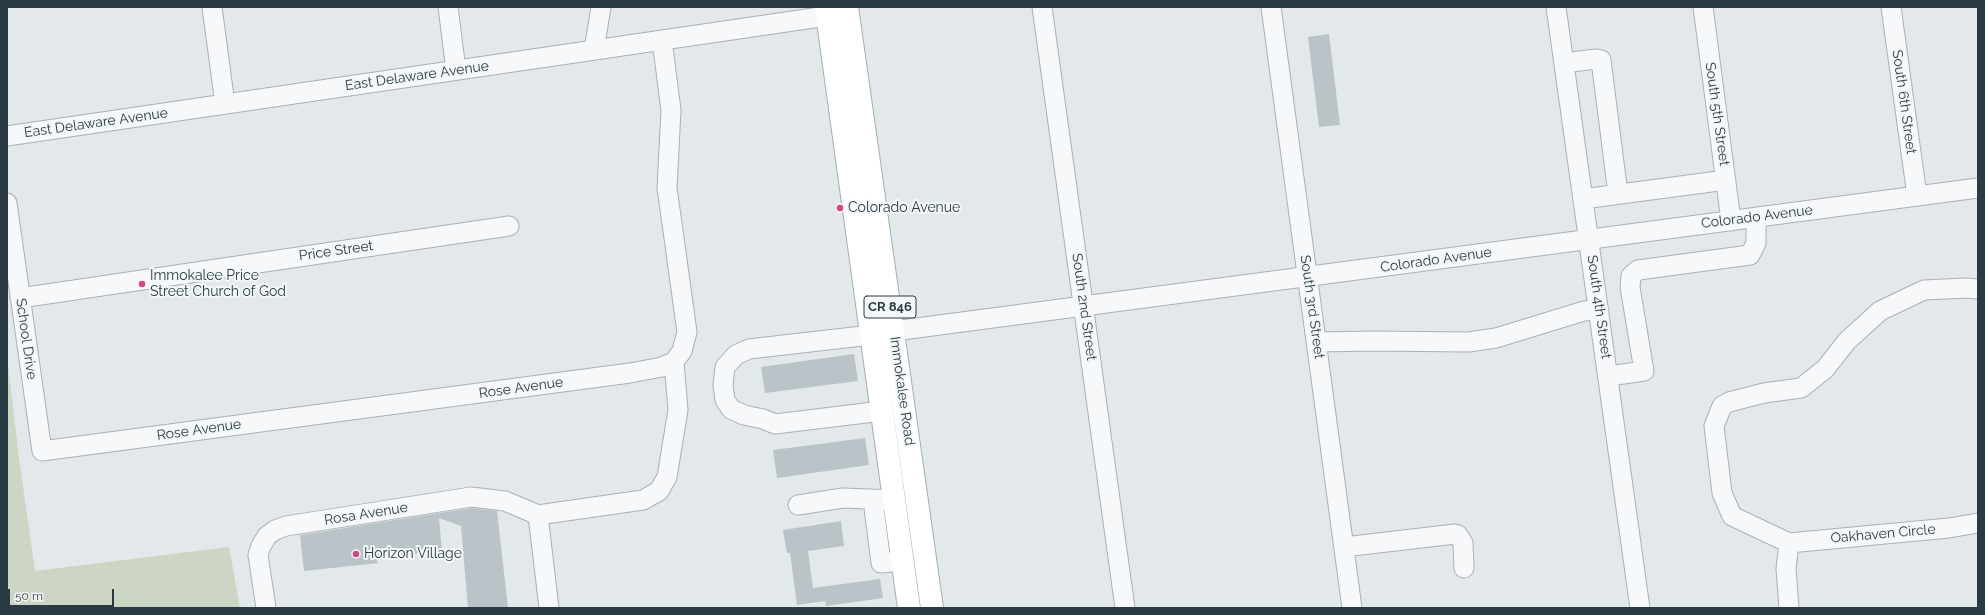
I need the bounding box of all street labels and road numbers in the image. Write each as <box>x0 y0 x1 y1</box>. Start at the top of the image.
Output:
street label: South 6th Street <box>1888 49 1920 155</box>
street label: East Delaware Avenue <box>344 58 490 94</box>
street label: South 5th Street <box>1701 61 1733 167</box>
street label: East Delaware Avenue <box>23 105 169 141</box>
street label: Colorado Avenue <box>1700 202 1814 232</box>
street label: Price Street <box>298 237 374 265</box>
street label: Colorado Avenue <box>1379 244 1493 276</box>
street label: South 2nd Street <box>1068 252 1100 362</box>
street label: South 3rd Street <box>1296 254 1328 360</box>
street label: South 4th Street <box>1583 254 1615 360</box>
road number: CR 846 <box>864 296 916 318</box>
street label: School Drive <box>12 297 40 381</box>
street label: Immokalee Road <box>886 335 918 447</box>
street label: Rose Avenue <box>478 374 564 402</box>
street label: Rose Avenue <box>156 416 242 444</box>
street label: Rosa Avenue <box>323 499 409 529</box>
street label: Oakhaven Circle <box>1830 521 1936 547</box>

